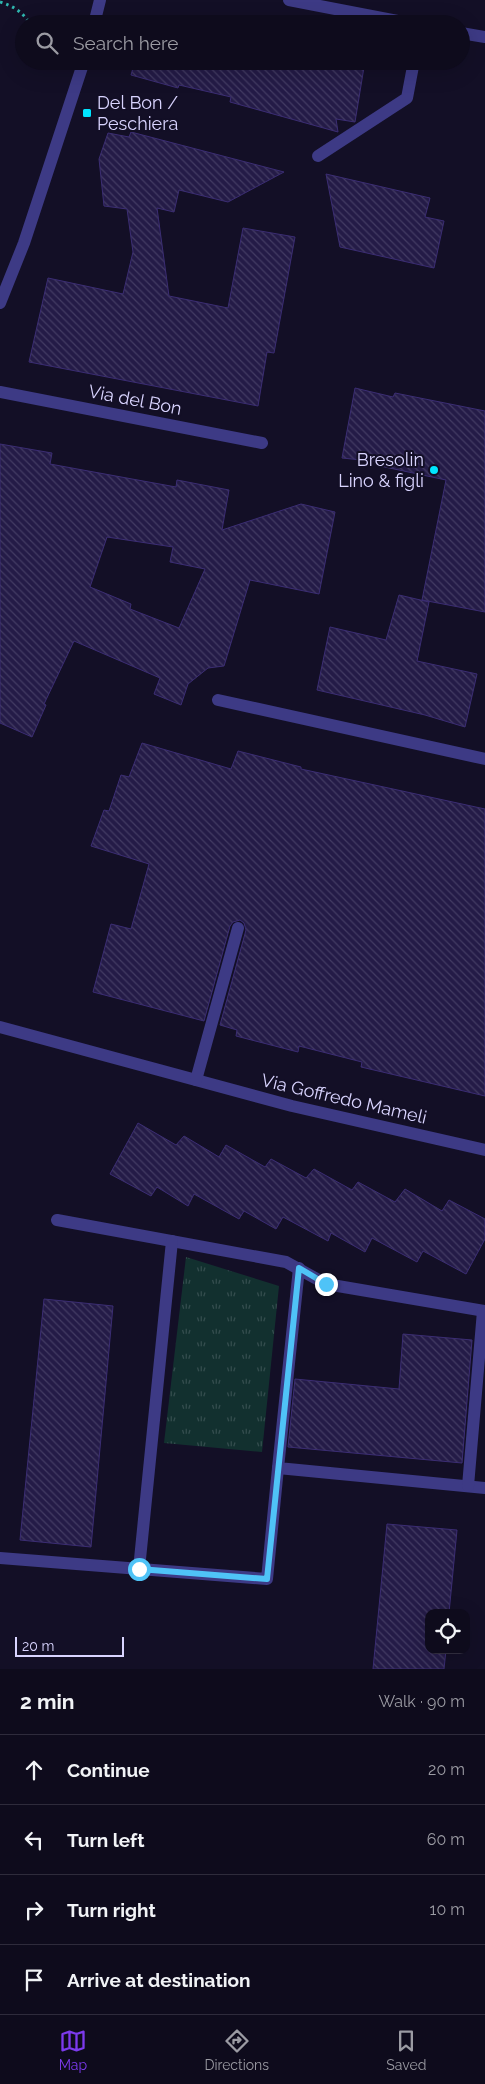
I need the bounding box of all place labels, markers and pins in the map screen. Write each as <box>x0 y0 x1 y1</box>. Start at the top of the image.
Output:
place label: Del Bon / Peschiera <box>97 92 178 134</box>
marker: Del Bon / Peschiera <box>81 107 93 119</box>
place label: Bresolin Lino & figli <box>338 449 424 491</box>
marker: Bresolin Lino & figli <box>428 464 440 476</box>

